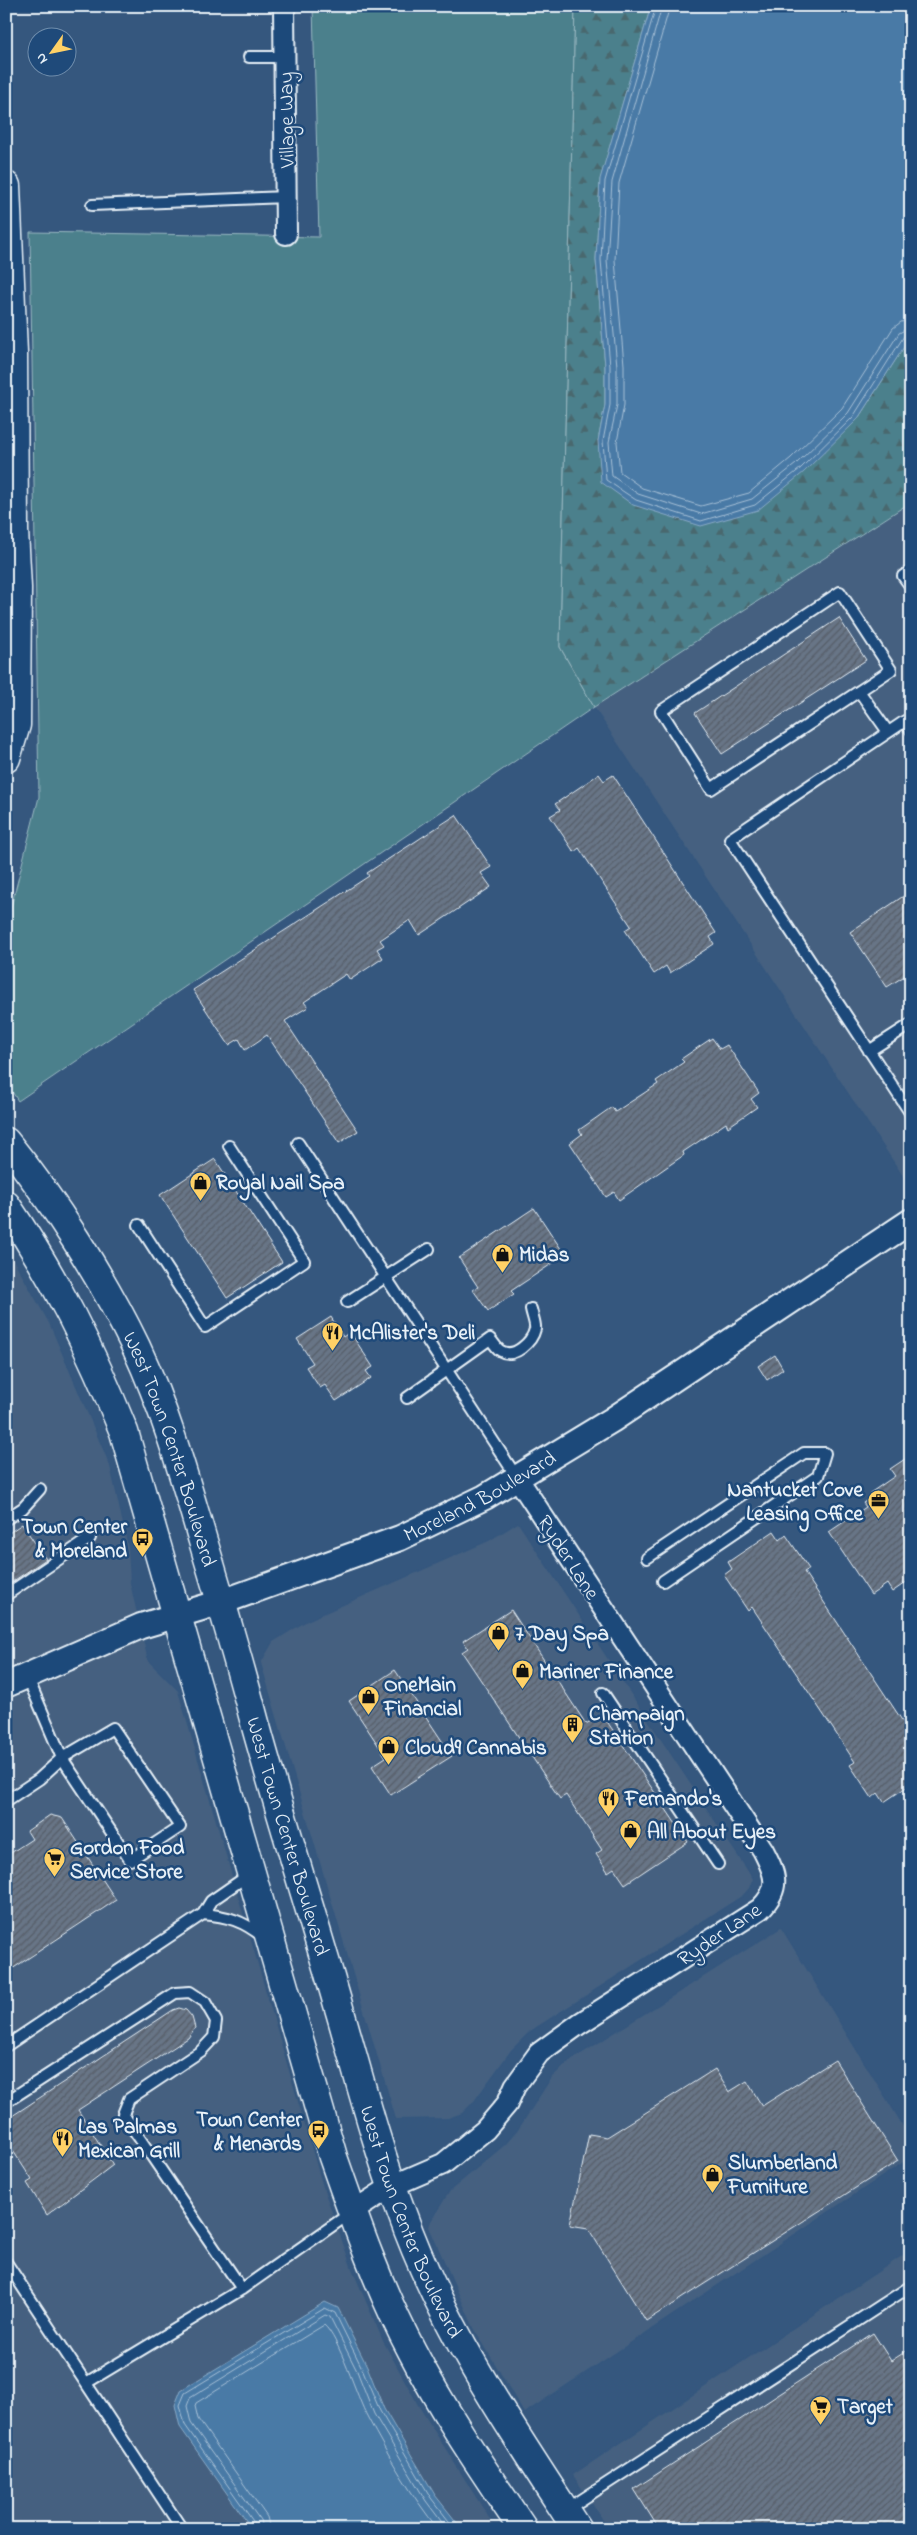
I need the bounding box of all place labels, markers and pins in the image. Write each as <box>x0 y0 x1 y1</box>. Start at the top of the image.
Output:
place label: Royal Nail Spa <box>216 1169 345 1201</box>
shop icon: Royal Nail Spa <box>188 1170 212 1201</box>
place label: Midas <box>519 1241 570 1271</box>
shop icon: Midas <box>491 1242 515 1273</box>
place label: McAlister's Deli <box>349 1319 475 1349</box>
restaurant icon: McAlister's Deli <box>321 1320 345 1351</box>
place label: Nantucket Cove Leasing Office <box>727 1476 864 1532</box>
office icon: Nantucket Cove Leasing Office <box>867 1489 891 1520</box>
place label: Town Center & Moreland <box>21 1513 127 1567</box>
bus stop icon: Town Center & Moreland <box>131 1526 155 1557</box>
place label: 7 Day Spa <box>515 1620 609 1652</box>
shop icon: 7 Day Spa <box>487 1621 511 1652</box>
place label: Mariner Finance <box>539 1658 674 1688</box>
shop icon: Mariner Finance <box>511 1659 535 1690</box>
place label: OneMain Financial <box>383 1671 462 1725</box>
shop icon: OneMain Financial <box>356 1684 380 1715</box>
place label: Champaign Station <box>589 1700 685 1754</box>
building icon: Champaign Station <box>561 1713 585 1744</box>
place label: Cloud9 Cannabis <box>405 1734 547 1764</box>
shop icon: Cloud9 Cannabis <box>377 1735 401 1766</box>
place label: Fernando's <box>624 1785 722 1815</box>
restaurant icon: Fernando's <box>597 1786 621 1817</box>
place label: All About Eyes <box>647 1818 776 1850</box>
shop icon: All About Eyes <box>619 1819 643 1850</box>
place label: Gordon Food Service Store <box>70 1834 184 1888</box>
supermarket icon: Gordon Food Service Store <box>42 1847 66 1878</box>
place label: Town Center & Menards <box>196 2106 302 2160</box>
place label: Las Palmas Mexican Grill <box>78 2113 181 2167</box>
bus stop icon: Town Center & Menards <box>306 2119 330 2150</box>
restaurant icon: Las Palmas Mexican Grill <box>50 2126 74 2157</box>
place label: Slumberland Furniture <box>727 2149 837 2203</box>
shop icon: Slumberland Furniture <box>700 2162 724 2193</box>
place label: Target <box>837 2393 894 2425</box>
supermarket icon: Target <box>809 2394 833 2425</box>

